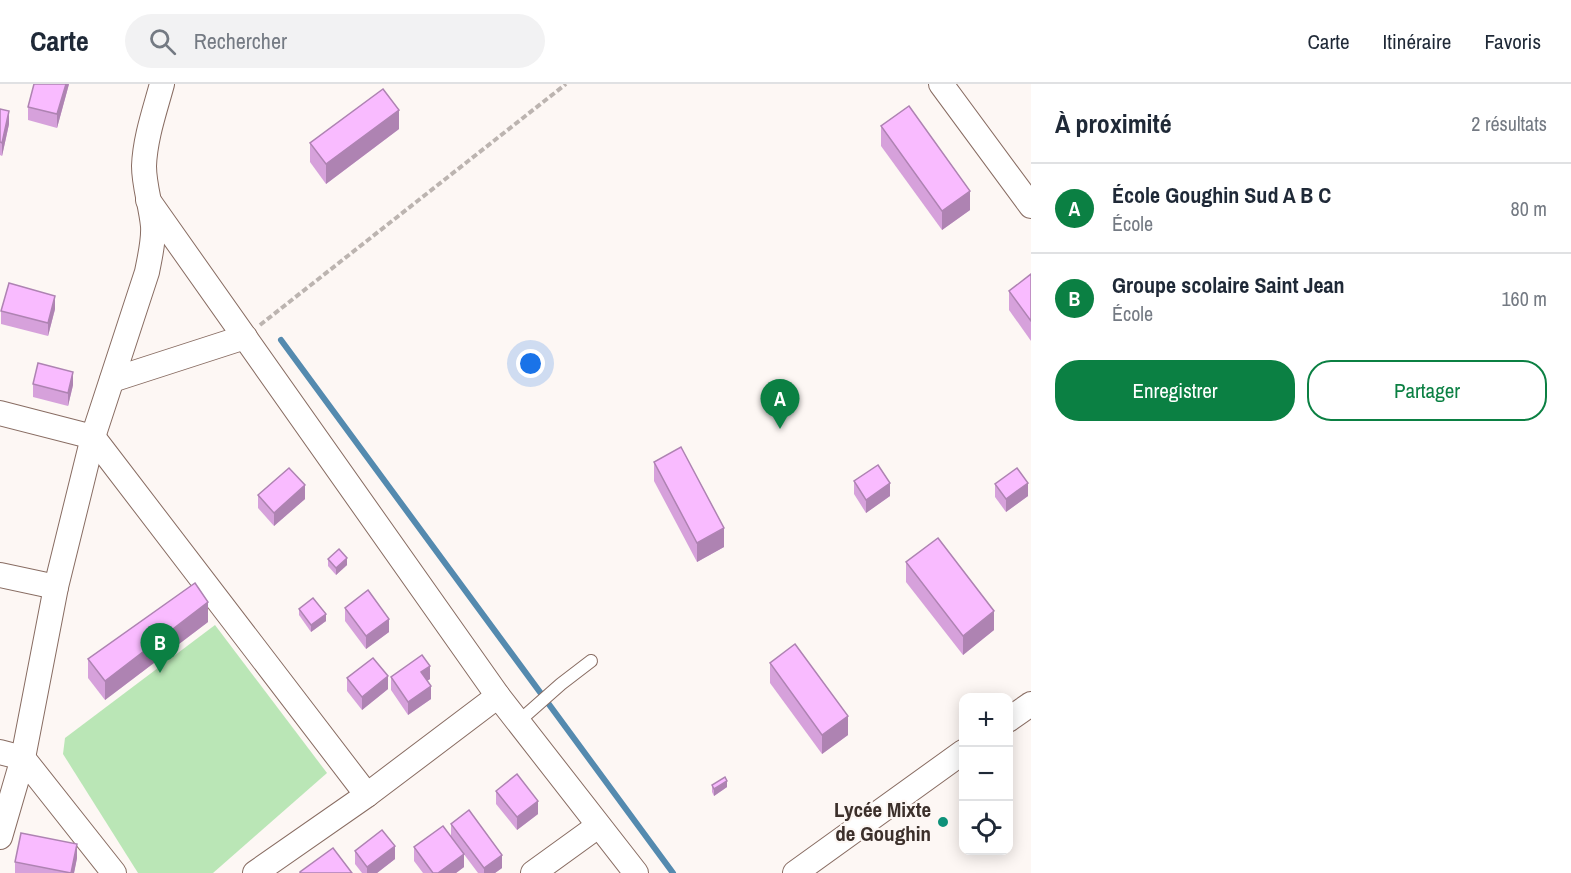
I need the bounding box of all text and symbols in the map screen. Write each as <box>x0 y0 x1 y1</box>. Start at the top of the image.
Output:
search box <box>125 14 545 68</box>
text: Carte <box>30 22 89 60</box>
icon: search <box>146 25 179 58</box>
text: Rechercher <box>194 26 287 56</box>
text: Carte <box>1307 27 1350 56</box>
text: Itinéraire <box>1383 27 1451 56</box>
text: Favoris <box>1484 27 1541 56</box>
text: À proximité <box>1055 106 1172 141</box>
text: 2 résultats <box>1471 110 1547 137</box>
text: École Goughin Sud A B C <box>1112 180 1331 210</box>
text: A <box>1069 195 1080 222</box>
text: 80 m <box>1511 195 1547 222</box>
text: École <box>1112 210 1153 237</box>
text: Groupe scolaire Saint Jean <box>1112 270 1345 300</box>
text: B <box>1069 285 1080 312</box>
text: 160 m <box>1501 285 1547 312</box>
text: École <box>1112 300 1153 327</box>
your location <box>516 349 545 378</box>
button: Enregistrer <box>1055 360 1295 421</box>
button: Partager <box>1307 360 1547 421</box>
pin: A <box>760 380 800 429</box>
pin: B <box>140 624 180 673</box>
map controls <box>959 693 1013 855</box>
button: + <box>959 693 1013 747</box>
button: − <box>959 747 1013 801</box>
place label: Lycée Mixte de Goughin <box>834 795 931 848</box>
button: locate <box>959 801 1013 855</box>
marker: Lycée Mixte de Goughin <box>936 815 950 829</box>

